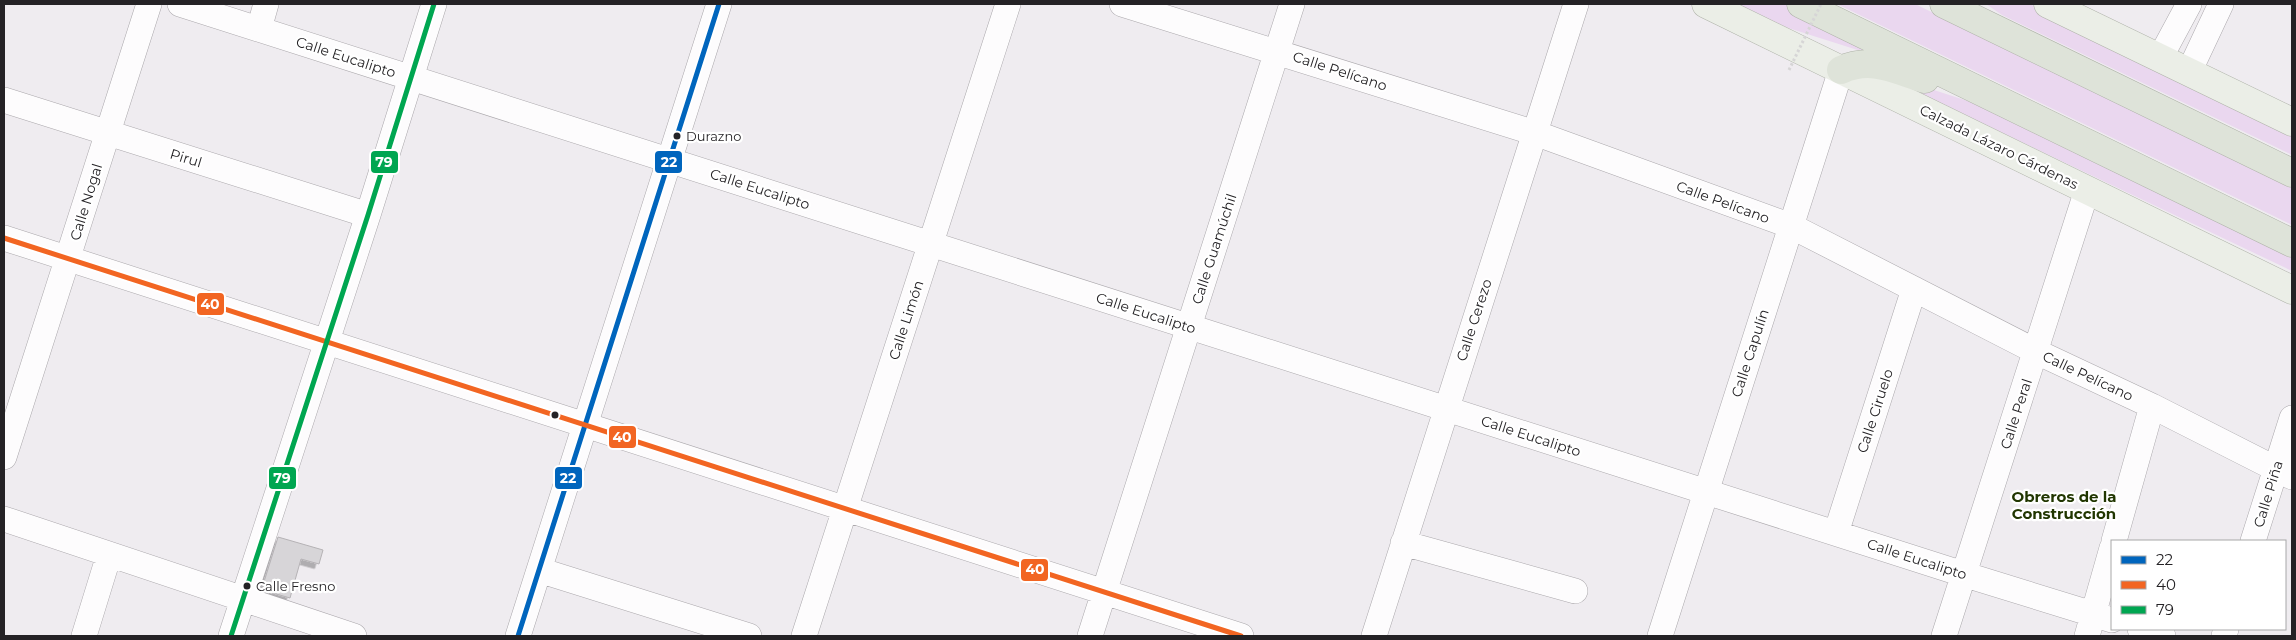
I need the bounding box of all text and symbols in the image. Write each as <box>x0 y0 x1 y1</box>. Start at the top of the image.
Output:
street label: Calle Eucalipto <box>294 32 398 82</box>
street label: Calle Pelícano <box>1291 47 1390 95</box>
street label: Calzada Lázaro Cárdenas <box>1917 101 2082 193</box>
place label: Durazno <box>686 128 741 144</box>
marker: Durazno <box>672 131 682 141</box>
street label: Pirul <box>168 145 204 171</box>
line badge: 79 <box>370 150 399 174</box>
line badge: 22 <box>654 150 683 174</box>
text: 79 <box>375 153 393 171</box>
text: 22 <box>661 153 677 171</box>
street label: Calle Nogal <box>66 161 106 243</box>
street label: Calle Eucalipto <box>708 164 812 214</box>
street label: Calle Pelícano <box>1674 177 1772 227</box>
street label: Calle Guamúchil <box>1188 191 1240 307</box>
street label: Calle Cerezo <box>1452 276 1496 363</box>
street label: Calle Limón <box>885 278 927 362</box>
street label: Calle Eucalipto <box>1094 288 1198 338</box>
line badge: 40 <box>196 292 225 316</box>
text: 40 <box>200 295 220 313</box>
street label: Calle Capulín <box>1727 307 1773 399</box>
street label: Calle Pelícano <box>2040 347 2136 405</box>
street label: Calle Ciruelo <box>1853 366 1897 455</box>
street label: Calle Peral <box>1996 376 2036 452</box>
unlabelled marker <box>550 410 560 420</box>
street label: Calle Eucalipto <box>1479 411 1583 461</box>
line badge: 40 <box>608 425 637 449</box>
text: 40 <box>612 428 632 446</box>
street label: Calle Piña <box>2249 458 2287 530</box>
line badge: 79 <box>268 466 297 490</box>
line badge: 22 <box>554 466 583 490</box>
text: 79 <box>273 469 291 487</box>
text: 22 <box>560 469 576 487</box>
district label: Obreros de la Construcción <box>2011 487 2117 523</box>
street label: Calle Eucalipto <box>1865 534 1969 584</box>
legend <box>2111 540 2286 630</box>
text: 22 <box>2156 550 2173 569</box>
line badge: 40 <box>1020 558 1049 582</box>
text: 40 <box>1025 560 1045 578</box>
text: 40 <box>2156 575 2176 594</box>
place label: Calle Fresno <box>256 578 335 594</box>
marker: Calle Fresno <box>242 581 252 591</box>
text: 79 <box>2156 600 2174 619</box>

